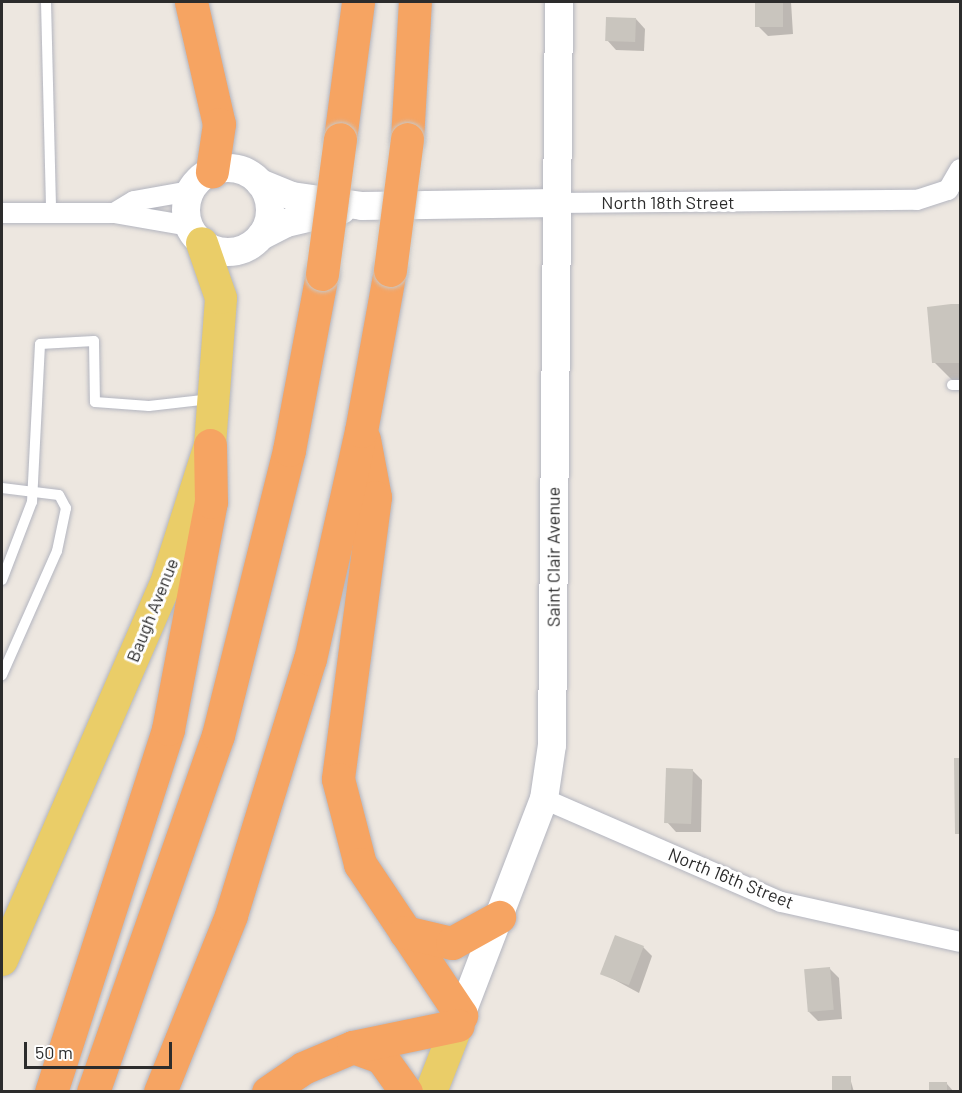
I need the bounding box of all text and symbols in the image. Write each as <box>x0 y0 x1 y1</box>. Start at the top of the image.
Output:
street label: North 18th Street <box>601 191 735 213</box>
street label: Saint Clair Avenue <box>542 487 564 627</box>
street label: Baugh Avenue <box>121 555 183 665</box>
street label: North 16th Street <box>665 843 797 913</box>
scale bar <box>27 1030 176 1068</box>
text: 50 m <box>35 1041 73 1063</box>

